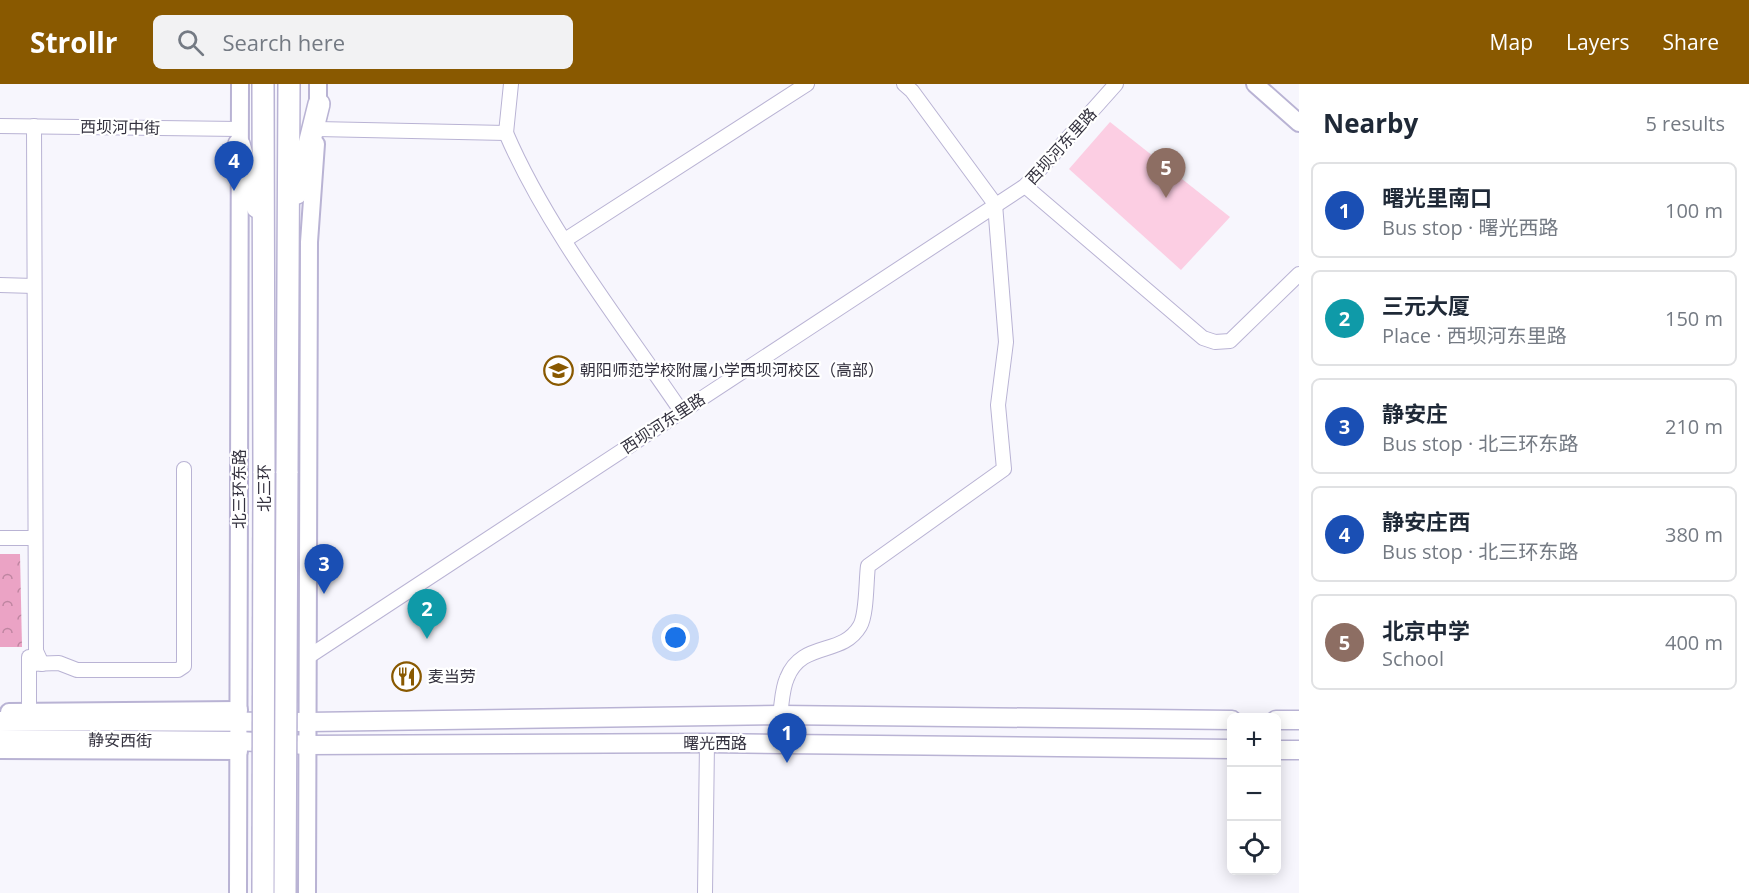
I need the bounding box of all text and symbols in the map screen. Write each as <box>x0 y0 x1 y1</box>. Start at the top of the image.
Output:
search box <box>153 15 573 69</box>
text: Strollr <box>30 23 117 61</box>
icon: search <box>174 26 207 59</box>
text: Search here <box>222 27 345 57</box>
text: Map <box>1490 28 1533 56</box>
text: Layers <box>1566 28 1630 56</box>
text: Share <box>1663 28 1719 56</box>
street label: 西坝河东里路 <box>1021 103 1101 189</box>
text: Nearby <box>1323 105 1418 141</box>
text: 5 results <box>1645 110 1725 137</box>
street label: 西坝河中街 <box>80 115 160 139</box>
pin: 4 <box>214 141 254 191</box>
pin: 5 <box>1146 148 1186 198</box>
text: 曙光里南口 <box>1382 182 1492 212</box>
text: 1 <box>1339 197 1350 224</box>
text: 100 m <box>1665 197 1723 224</box>
text: Bus stop · 曙光西路 <box>1382 214 1558 241</box>
text: 三元大厦 <box>1382 290 1470 320</box>
text: 2 <box>1339 305 1350 332</box>
text: 150 m <box>1665 305 1723 332</box>
text: Place · 西坝河东里路 <box>1382 322 1567 349</box>
school or university icon: 朝阳师范学校附属小学西坝河校区（高部） <box>543 354 575 386</box>
place label: 朝阳师范学校附属小学西坝河校区（高部） <box>580 359 884 381</box>
street label: 西坝河东里路 <box>617 388 709 458</box>
text: 静安庄 <box>1382 398 1448 428</box>
text: 3 <box>1339 413 1350 440</box>
text: 210 m <box>1665 413 1723 440</box>
text: Bus stop · 北三环东路 <box>1382 430 1578 457</box>
street label: 北三环东路 <box>228 449 250 529</box>
street label: 北三环 <box>253 464 275 512</box>
text: 静安庄西 <box>1382 506 1470 536</box>
text: 4 <box>1339 521 1350 548</box>
text: 380 m <box>1665 521 1723 548</box>
text: Bus stop · 北三环东路 <box>1382 538 1578 565</box>
pin: 3 <box>304 544 344 594</box>
pin: 2 <box>408 590 446 639</box>
text: 北京中学 <box>1382 615 1470 645</box>
your location <box>661 623 690 652</box>
text: 5 <box>1339 629 1350 656</box>
text: 400 m <box>1665 629 1723 656</box>
text: School <box>1382 645 1444 672</box>
restaurant icon: 麦当劳 <box>391 660 423 692</box>
place label: 麦当劳 <box>428 665 476 687</box>
map controls <box>1227 713 1281 875</box>
button: + <box>1227 713 1281 767</box>
pin: 1 <box>768 714 806 763</box>
street label: 静安西街 <box>88 728 152 752</box>
street label: 曙光西路 <box>683 732 747 754</box>
button: − <box>1227 767 1281 821</box>
button: locate <box>1227 821 1281 875</box>

